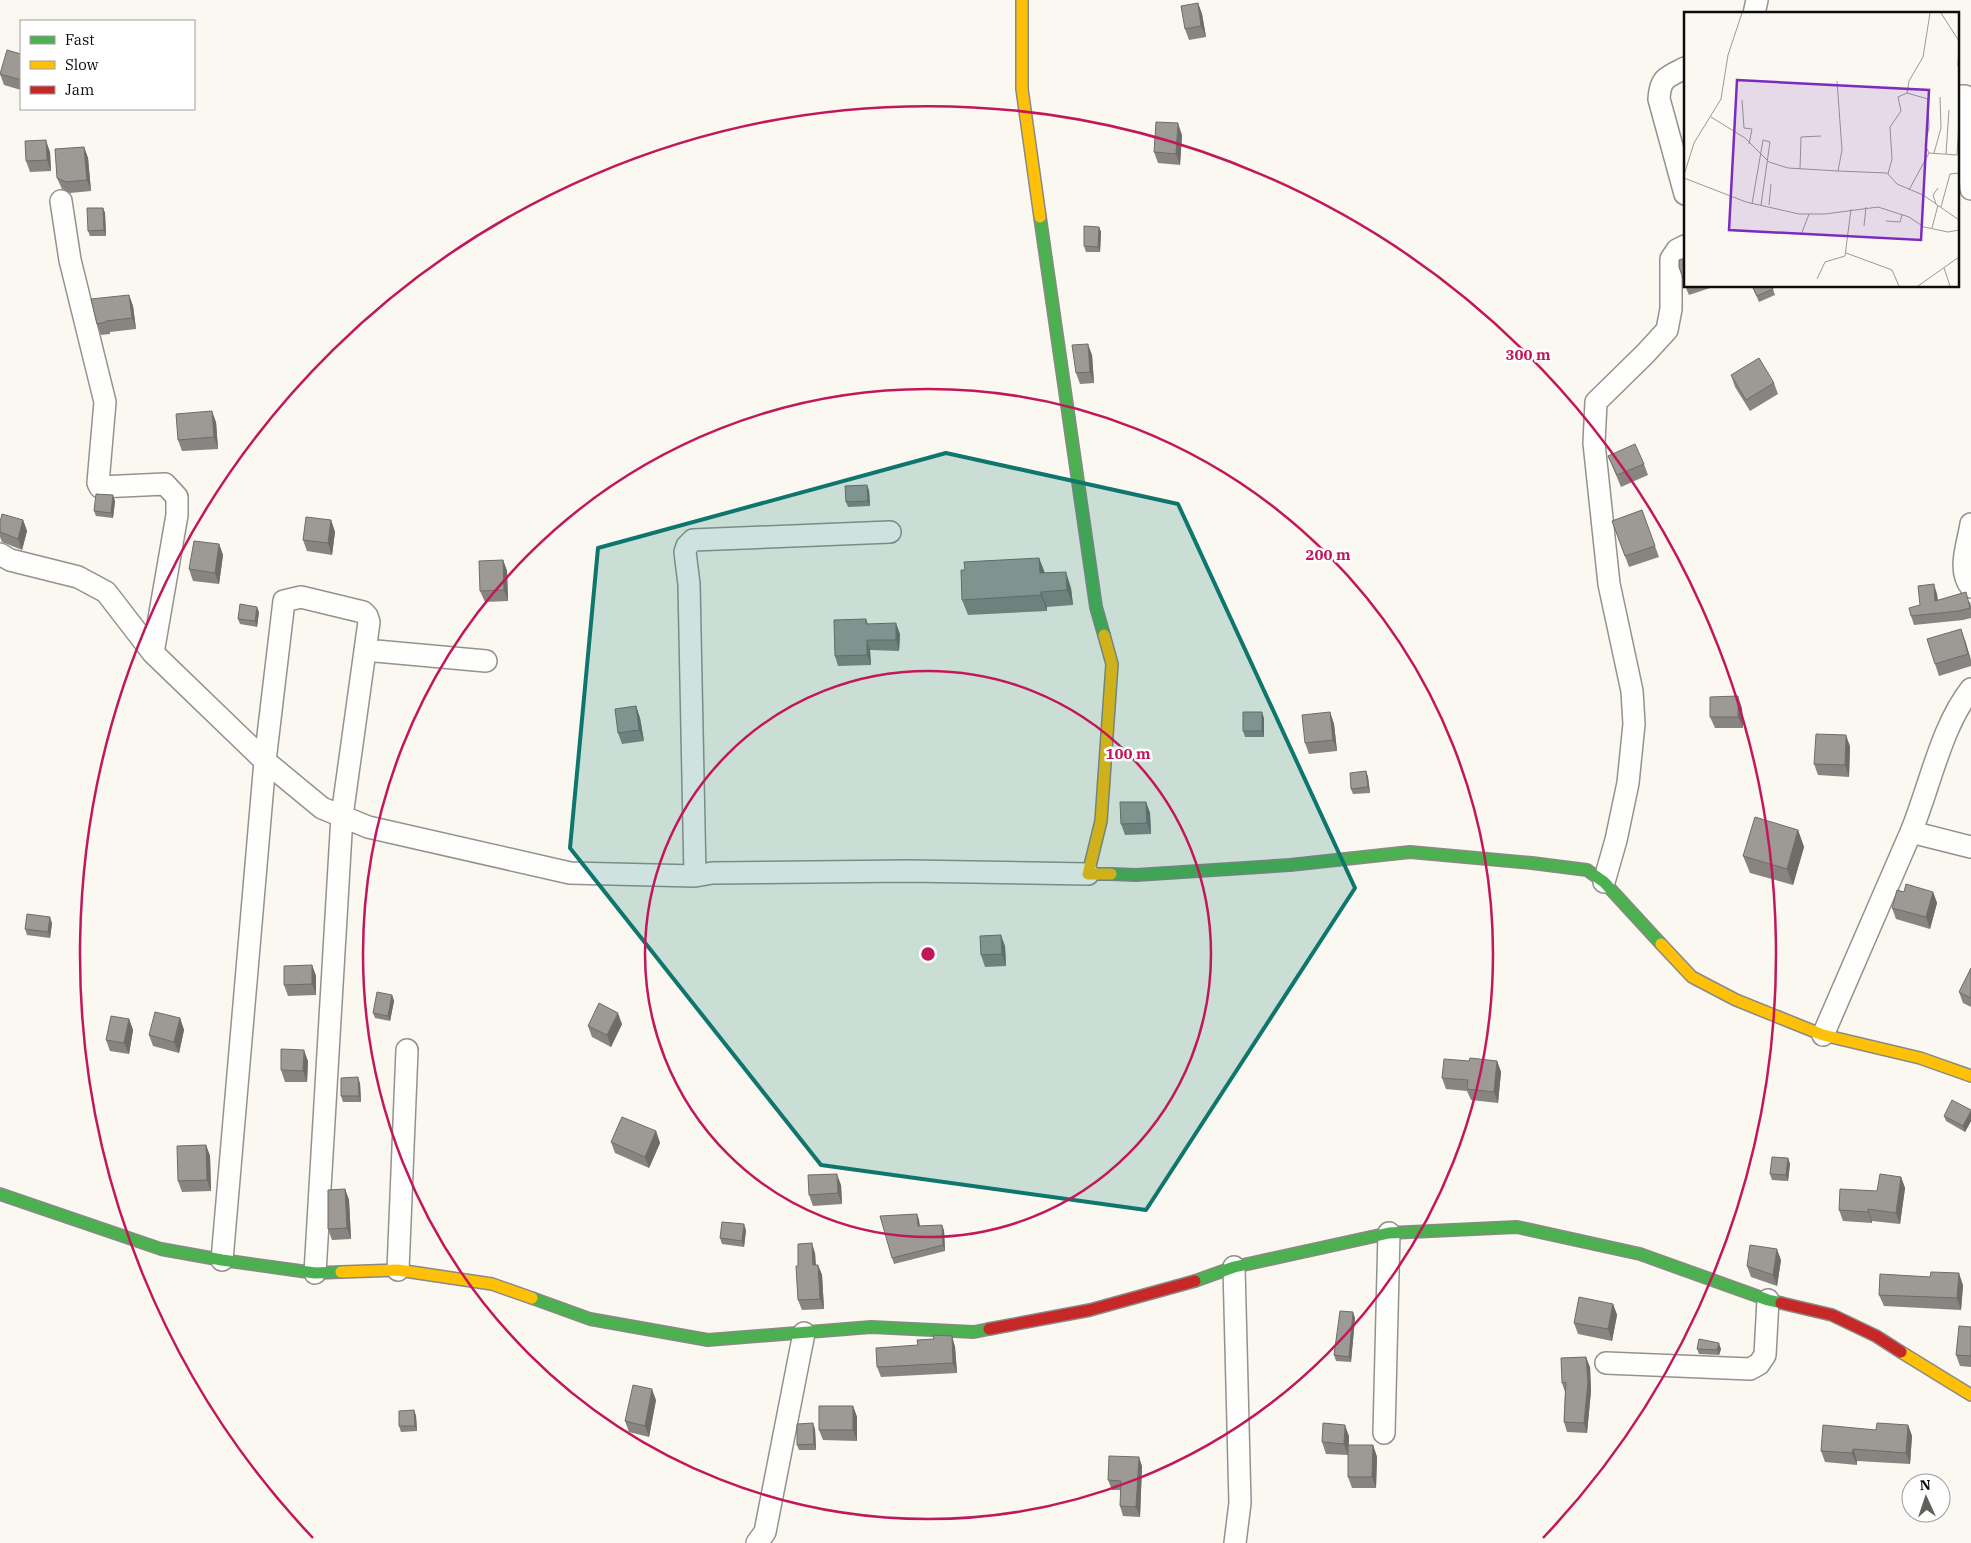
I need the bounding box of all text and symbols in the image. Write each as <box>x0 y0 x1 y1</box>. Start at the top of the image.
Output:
inset map <box>1684 12 1958 288</box>
legend <box>20 20 195 110</box>
text: Fast <box>65 30 95 49</box>
text: Slow <box>65 55 99 74</box>
text: Jam <box>65 80 94 99</box>
text: 300 m <box>1505 345 1551 364</box>
text: 200 m <box>1305 545 1351 564</box>
text: 100 m <box>1105 744 1151 763</box>
centre of rings <box>919 945 937 963</box>
north arrow <box>1901 1473 1951 1523</box>
text: N <box>1919 1476 1931 1494</box>

